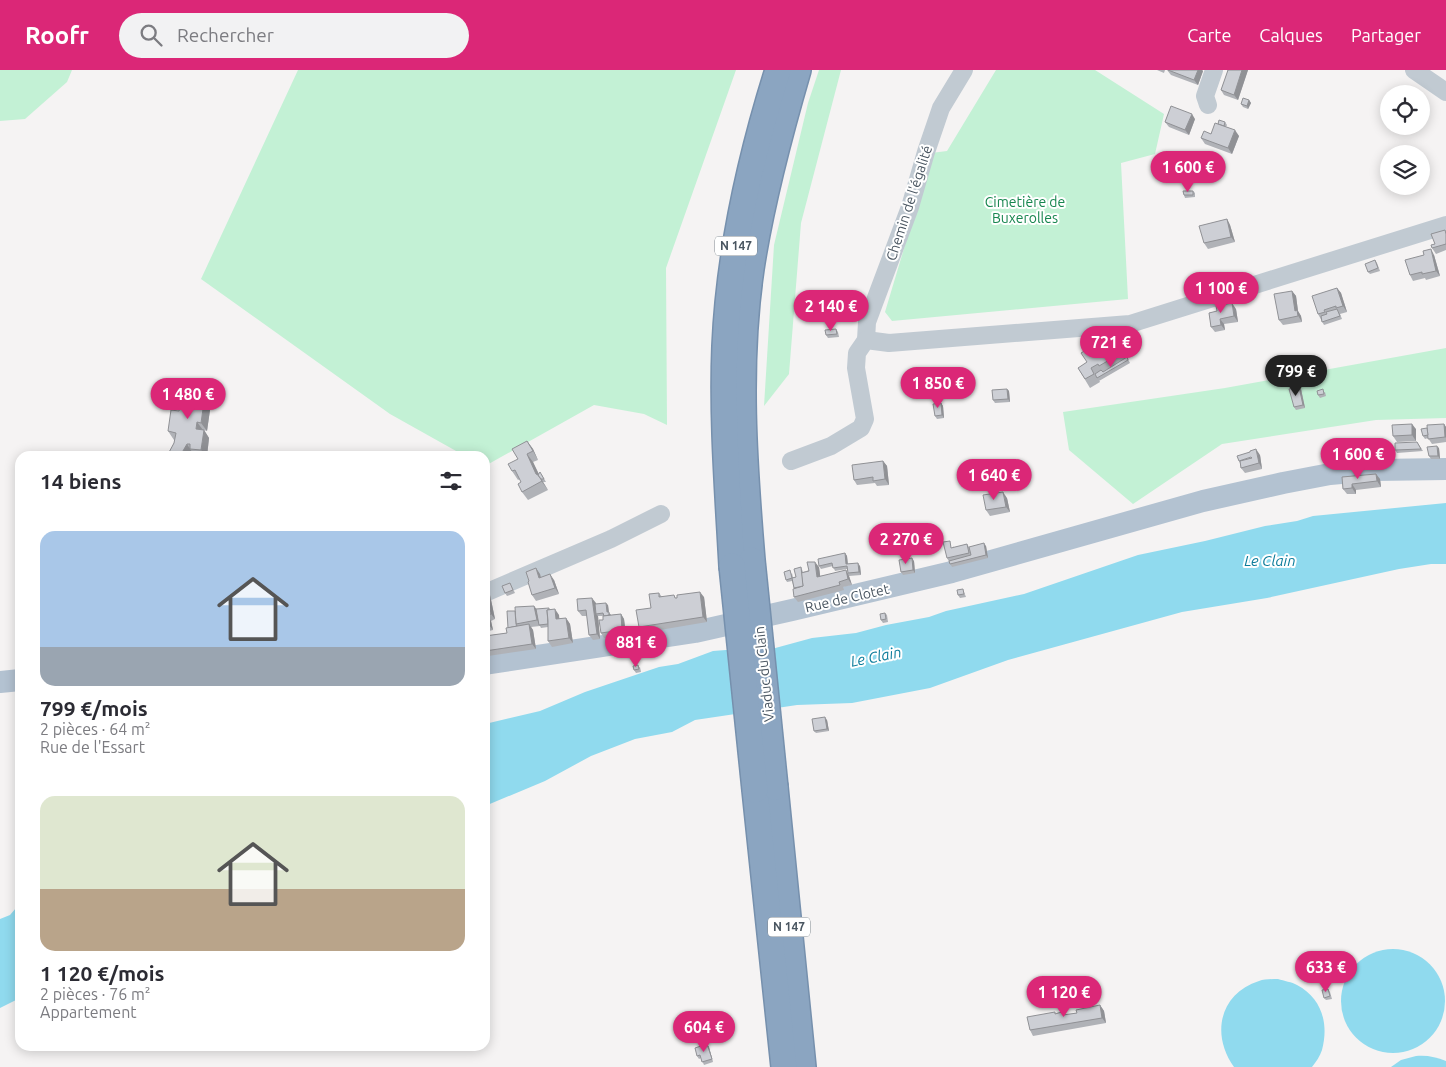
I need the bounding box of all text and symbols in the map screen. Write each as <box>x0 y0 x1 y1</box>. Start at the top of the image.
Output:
search box <box>119 13 469 58</box>
icon: search <box>137 21 165 49</box>
text: Roofr <box>25 22 89 49</box>
text: Rechercher <box>177 24 274 46</box>
text: Carte <box>1187 25 1231 45</box>
text: Calques <box>1259 25 1323 45</box>
text: Partager <box>1351 25 1421 45</box>
map controls <box>1380 85 1430 195</box>
button: locate <box>1380 85 1430 135</box>
street label: Chemin de l'égalité <box>883 143 935 263</box>
button: layers <box>1380 145 1430 195</box>
pin: 1 600 € <box>1142 150 1234 193</box>
text: 1 600 € <box>1162 158 1214 176</box>
park label: Cimetière de Buxerolles <box>985 194 1065 226</box>
road number: N 147 <box>715 237 757 256</box>
pin: 1 100 € <box>1175 272 1267 314</box>
text: 1 100 € <box>1195 279 1247 297</box>
pin: 2 140 € <box>785 290 877 332</box>
text: 2 140 € <box>805 297 857 315</box>
pin: 721 € <box>1076 326 1146 368</box>
text: 721 € <box>1091 333 1131 351</box>
pin: 799 € <box>1261 354 1331 397</box>
text: 799 € <box>1276 362 1316 380</box>
pin: 1 850 € <box>892 366 984 409</box>
text: 1 850 € <box>912 374 964 392</box>
pin: 1 480 € <box>142 378 234 420</box>
text: 1 480 € <box>162 385 214 403</box>
pin: 1 600 € <box>1312 438 1404 480</box>
text: 1 600 € <box>1332 445 1384 463</box>
pin: 1 640 € <box>948 458 1040 501</box>
text: 1 640 € <box>968 466 1020 484</box>
icon: filters <box>437 467 465 495</box>
text: 14 biens <box>40 469 121 493</box>
pin: 2 270 € <box>860 522 952 565</box>
text: 2 270 € <box>880 530 932 548</box>
water label: Le Clain <box>1244 552 1296 569</box>
icon: home <box>208 564 298 654</box>
street label: Rue de Clotet <box>803 580 891 615</box>
street label: Viaduc du Clain <box>751 625 777 723</box>
pin: 881 € <box>601 626 671 668</box>
text: 881 € <box>616 633 656 651</box>
water label: Le Clain <box>849 643 903 670</box>
text: 799 €/mois <box>40 696 148 720</box>
text: 2 pièces · 64 m² <box>40 720 150 738</box>
text: Rue de l'Essart <box>40 738 145 756</box>
icon: home <box>208 829 298 919</box>
road number: N 147 <box>768 918 810 936</box>
pin: 633 € <box>1291 950 1361 993</box>
text: 633 € <box>1306 958 1346 976</box>
text: 1 120 €/mois <box>40 961 165 985</box>
pin: 1 120 € <box>1018 976 1110 1018</box>
text: 1 120 € <box>1038 983 1090 1001</box>
text: 2 pièces · 76 m² <box>40 985 150 1003</box>
text: Appartement <box>40 1003 137 1021</box>
pin: 604 € <box>669 1010 739 1053</box>
text: 604 € <box>684 1018 724 1036</box>

